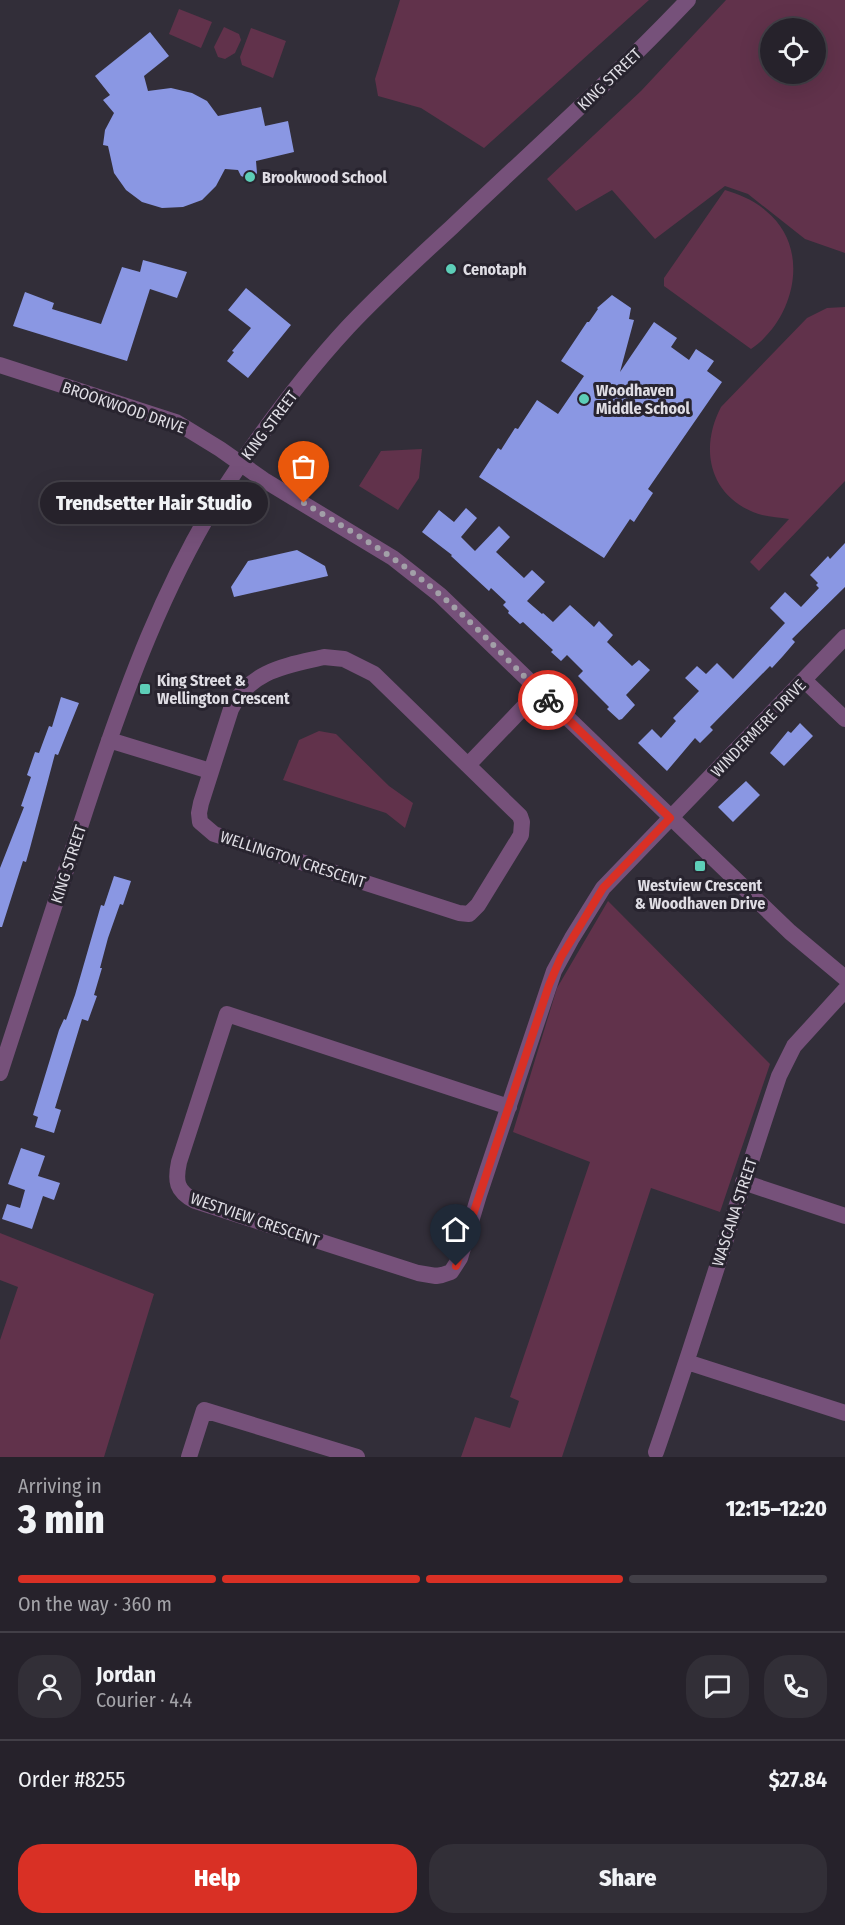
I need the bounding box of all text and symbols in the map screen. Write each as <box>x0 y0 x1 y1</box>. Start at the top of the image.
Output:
map controls <box>760 18 826 84</box>
button: locate <box>760 18 826 84</box>
street label: KING STREET <box>573 44 646 114</box>
place label: Brookwood School <box>262 168 387 187</box>
marker: Brookwood School <box>243 170 257 184</box>
place label: Cenotaph <box>463 260 527 279</box>
marker: Cenotaph <box>444 262 458 276</box>
street label: BROOKWOOD DRIVE <box>60 378 188 437</box>
place label: Woodhaven Middle School <box>596 381 691 418</box>
street label: KING STREET <box>237 387 302 464</box>
marker: Woodhaven Middle School <box>577 392 591 406</box>
pin <box>278 441 329 503</box>
icon: bag <box>287 450 320 483</box>
callout: Trendsetter Hair Studio <box>40 482 268 524</box>
text: Trendsetter Hair Studio <box>56 491 252 515</box>
courier <box>518 670 578 730</box>
place label: King Street & Wellington Crescent <box>157 671 290 708</box>
street label: WINDERMERE DRIVE <box>707 676 810 781</box>
marker: King Street & Wellington Crescent <box>138 682 152 696</box>
icon: bike <box>532 684 565 717</box>
street label: KING STREET <box>47 822 90 906</box>
street label: WELLINGTON CRESCENT <box>218 827 368 892</box>
marker: Westview Crescent & Woodhaven Drive <box>693 859 707 873</box>
place label: Westview Crescent & Woodhaven Drive <box>635 876 765 913</box>
street label: WASCANA STREET <box>708 1155 761 1269</box>
street label: WESTVIEW CRESCENT <box>188 1189 322 1251</box>
pin <box>430 1204 481 1266</box>
icon: home <box>439 1213 472 1246</box>
text: Arriving in <box>18 1474 102 1498</box>
text: 12:15–12:20 <box>726 1495 827 1522</box>
text: 3 min <box>18 1497 105 1543</box>
text: On the way · 360 m <box>18 1592 172 1616</box>
button: person <box>18 1655 81 1718</box>
button: chat <box>686 1655 749 1718</box>
button: phone <box>764 1655 827 1718</box>
text: Jordan <box>96 1661 156 1688</box>
text: Courier · 4.4 <box>96 1688 192 1712</box>
text: Order #8255 <box>18 1766 125 1793</box>
text: $27.84 <box>769 1766 827 1793</box>
button: Help <box>18 1844 417 1913</box>
button: Share <box>429 1844 827 1913</box>

